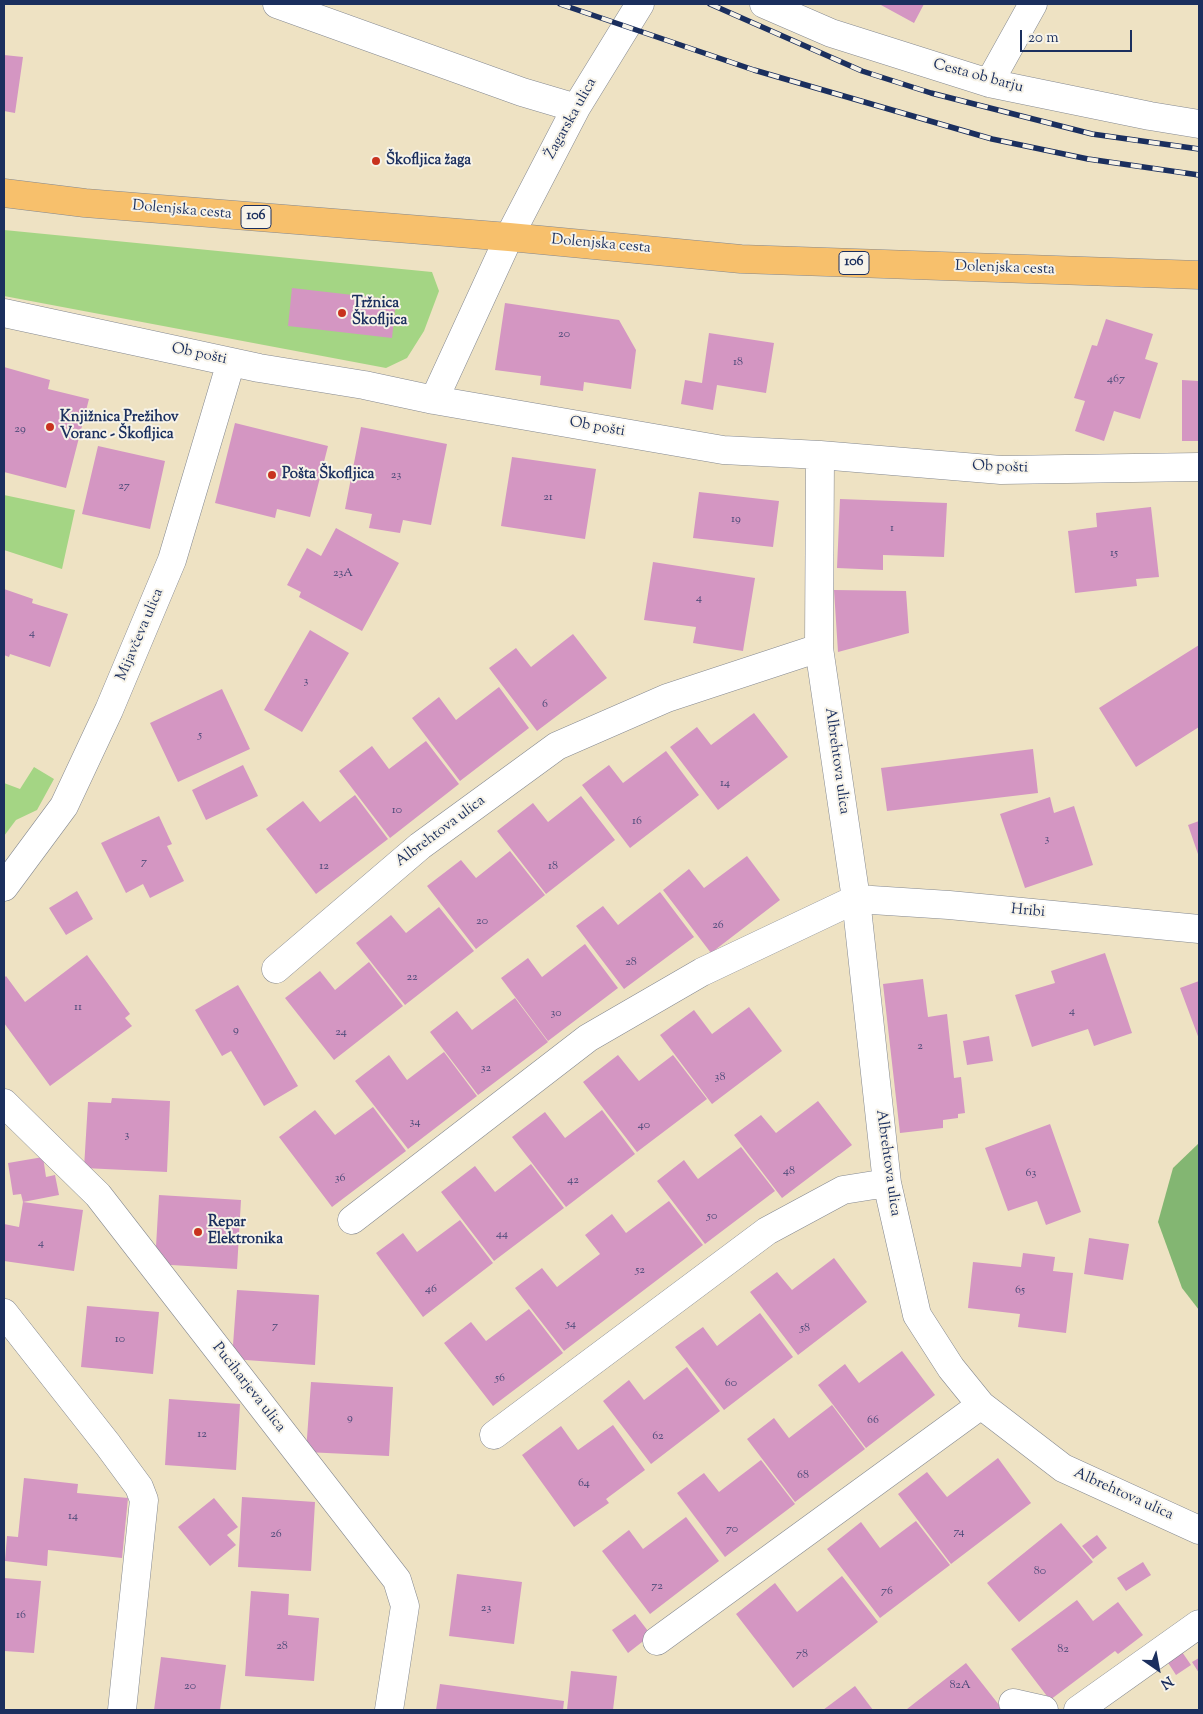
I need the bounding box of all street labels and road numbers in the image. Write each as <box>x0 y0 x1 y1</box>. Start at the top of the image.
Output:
street label: Cesta ob barju <box>931 56 1025 98</box>
street label: Žagarska ulica <box>542 75 602 163</box>
street label: Dolenjska cesta <box>132 198 232 224</box>
road number: 106 <box>241 206 271 228</box>
street label: Dolenjska cesta <box>551 232 651 258</box>
road number: 106 <box>839 252 869 274</box>
street label: Dolenjska cesta <box>955 258 1055 280</box>
street label: Ob pošti <box>170 340 228 370</box>
street label: Ob pošti <box>568 414 626 442</box>
street label: Ob pošti <box>972 458 1028 478</box>
street label: Mijavčeva ulica <box>113 586 169 684</box>
street label: Albrehtova ulica <box>820 707 852 815</box>
street label: Albrehtova ulica <box>393 792 489 872</box>
street label: Hribi <box>1010 902 1046 922</box>
street label: Albrehtova ulica <box>871 1109 903 1217</box>
street label: Puciharjeva ulica <box>207 1340 289 1436</box>
street label: Albrehtova ulica <box>1070 1465 1176 1525</box>

